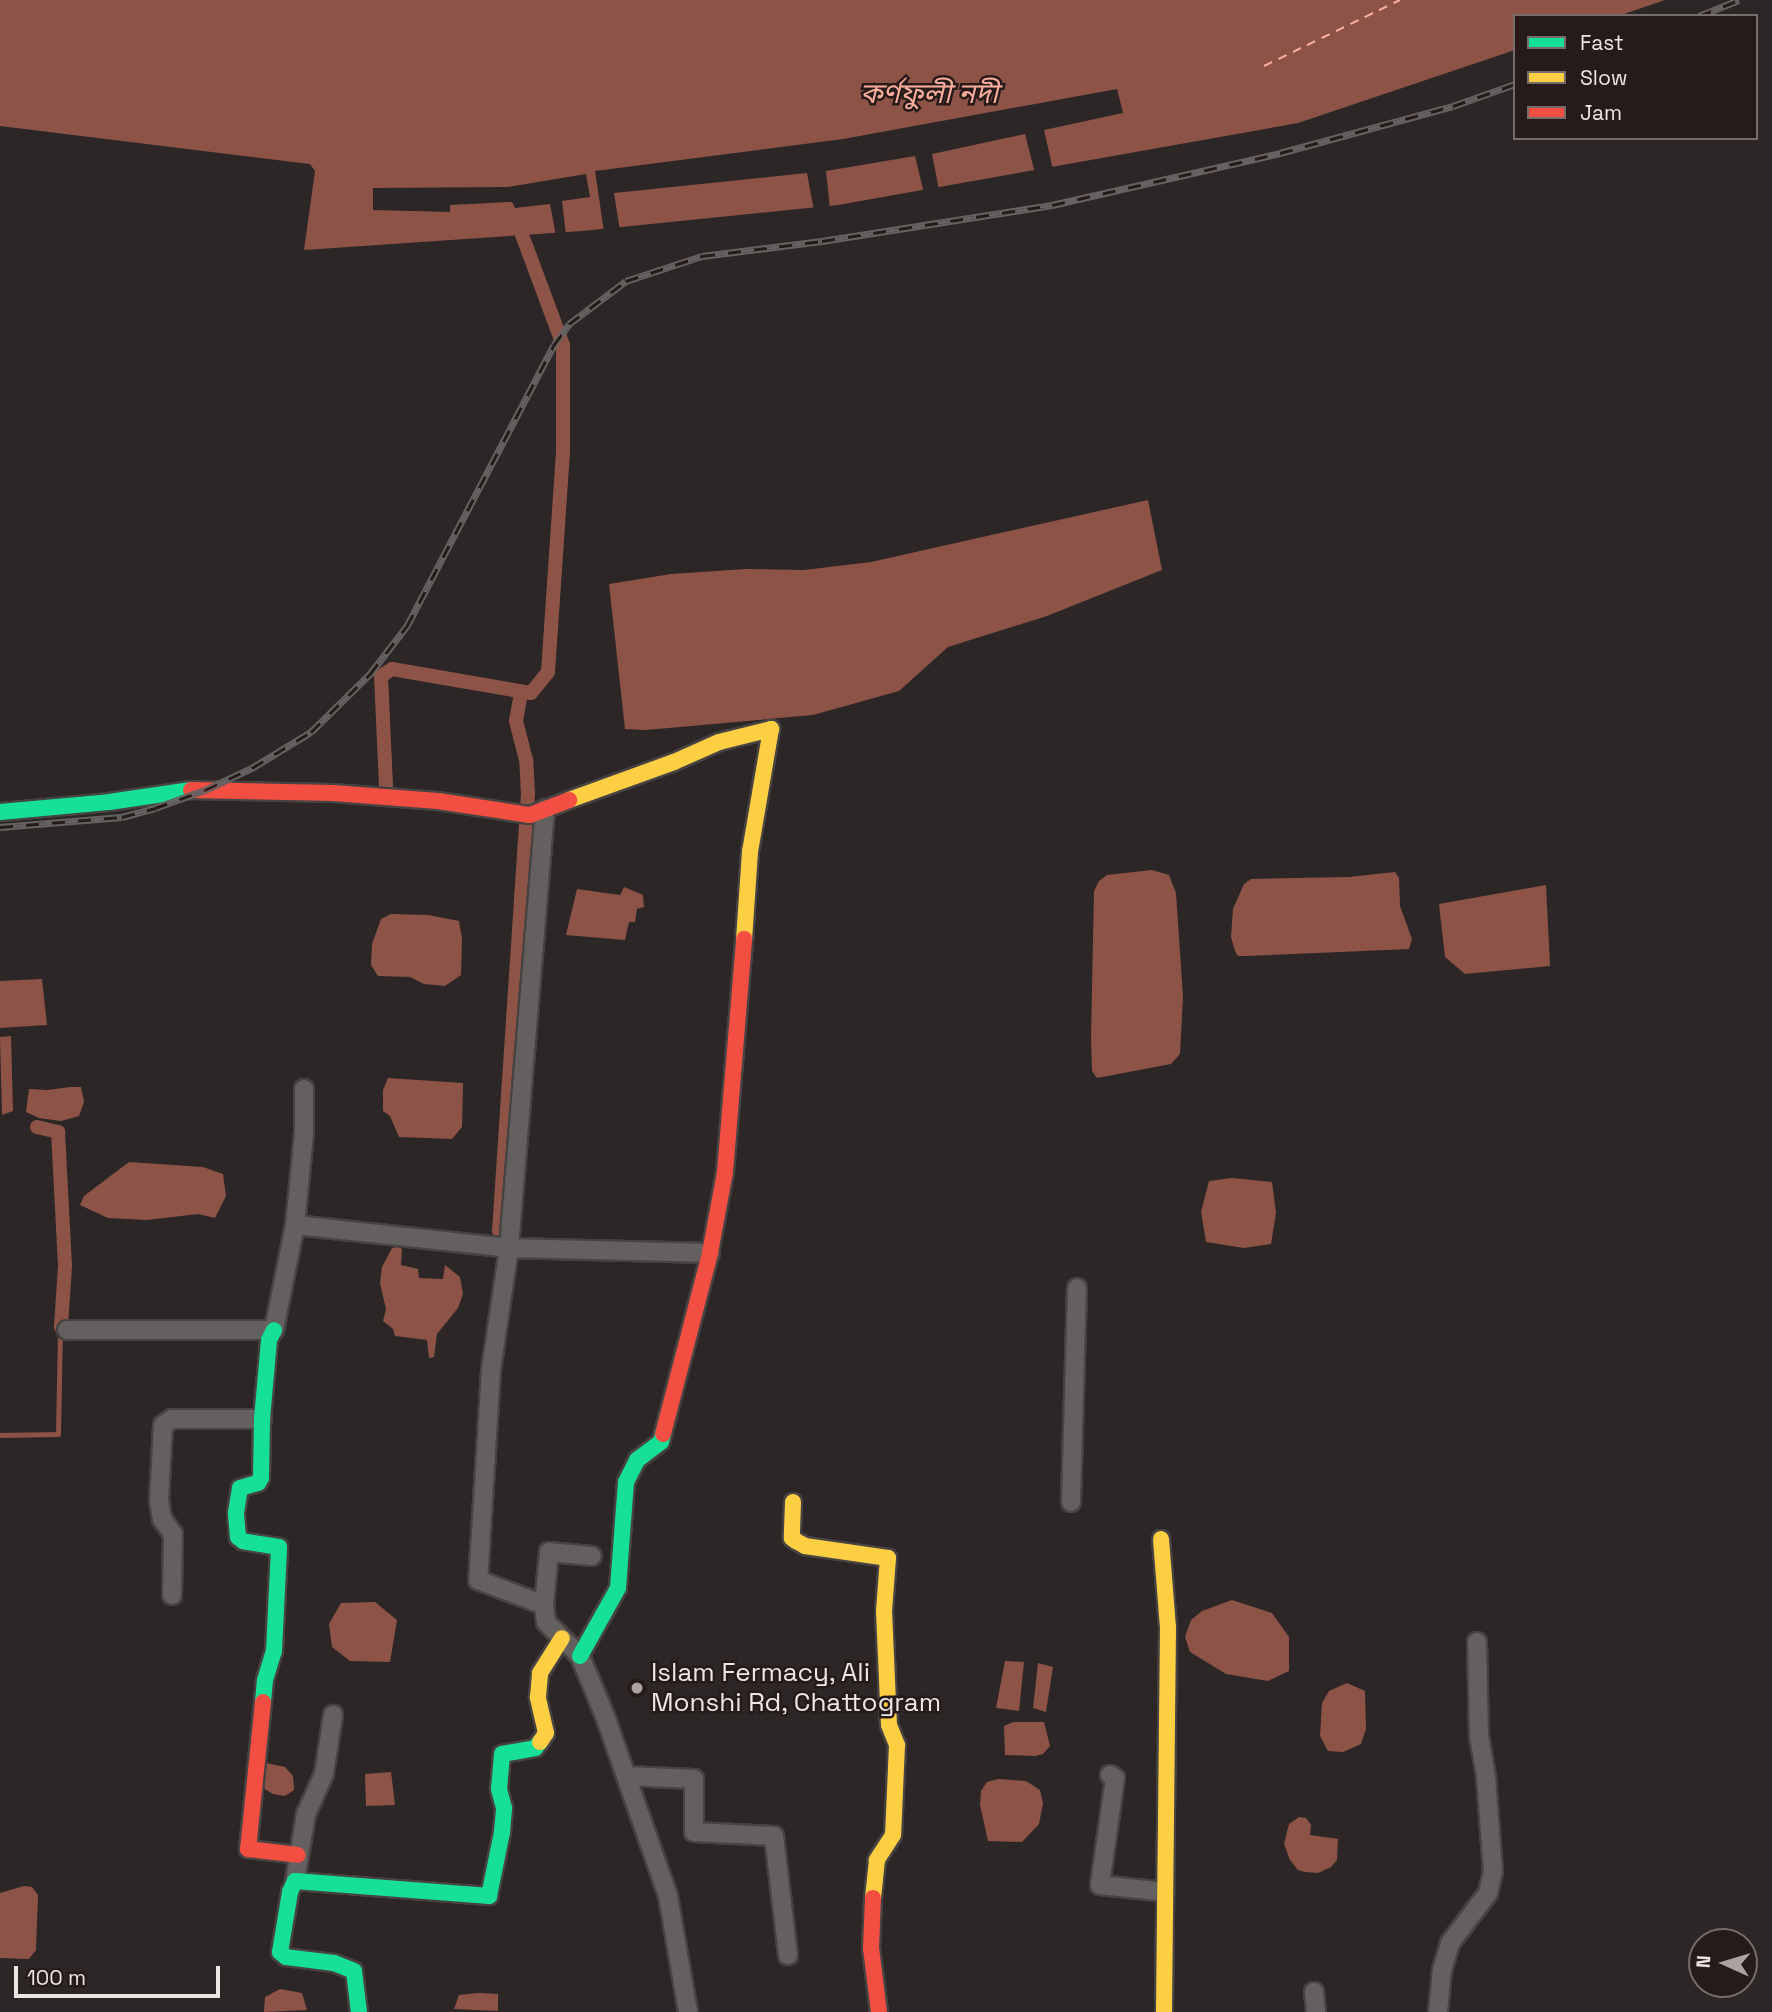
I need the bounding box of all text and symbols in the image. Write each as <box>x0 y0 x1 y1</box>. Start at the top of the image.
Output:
legend <box>1513 14 1758 140</box>
text: Fast <box>1580 29 1624 56</box>
text: Slow <box>1580 64 1628 91</box>
water label: কর্ণফুলী নদী <box>860 76 998 110</box>
text: Jam <box>1580 99 1622 126</box>
place label: Islam Fermacy, Ali Monshi Rd, Chattogram <box>651 1657 942 1718</box>
marker: Islam Fermacy, Ali Monshi Rd, Chattogram <box>629 1680 645 1696</box>
north arrow <box>1688 1928 1758 1998</box>
scale bar <box>18 1952 224 1996</box>
text: N <box>1691 1954 1716 1969</box>
text: 100 m <box>27 1964 86 1991</box>

